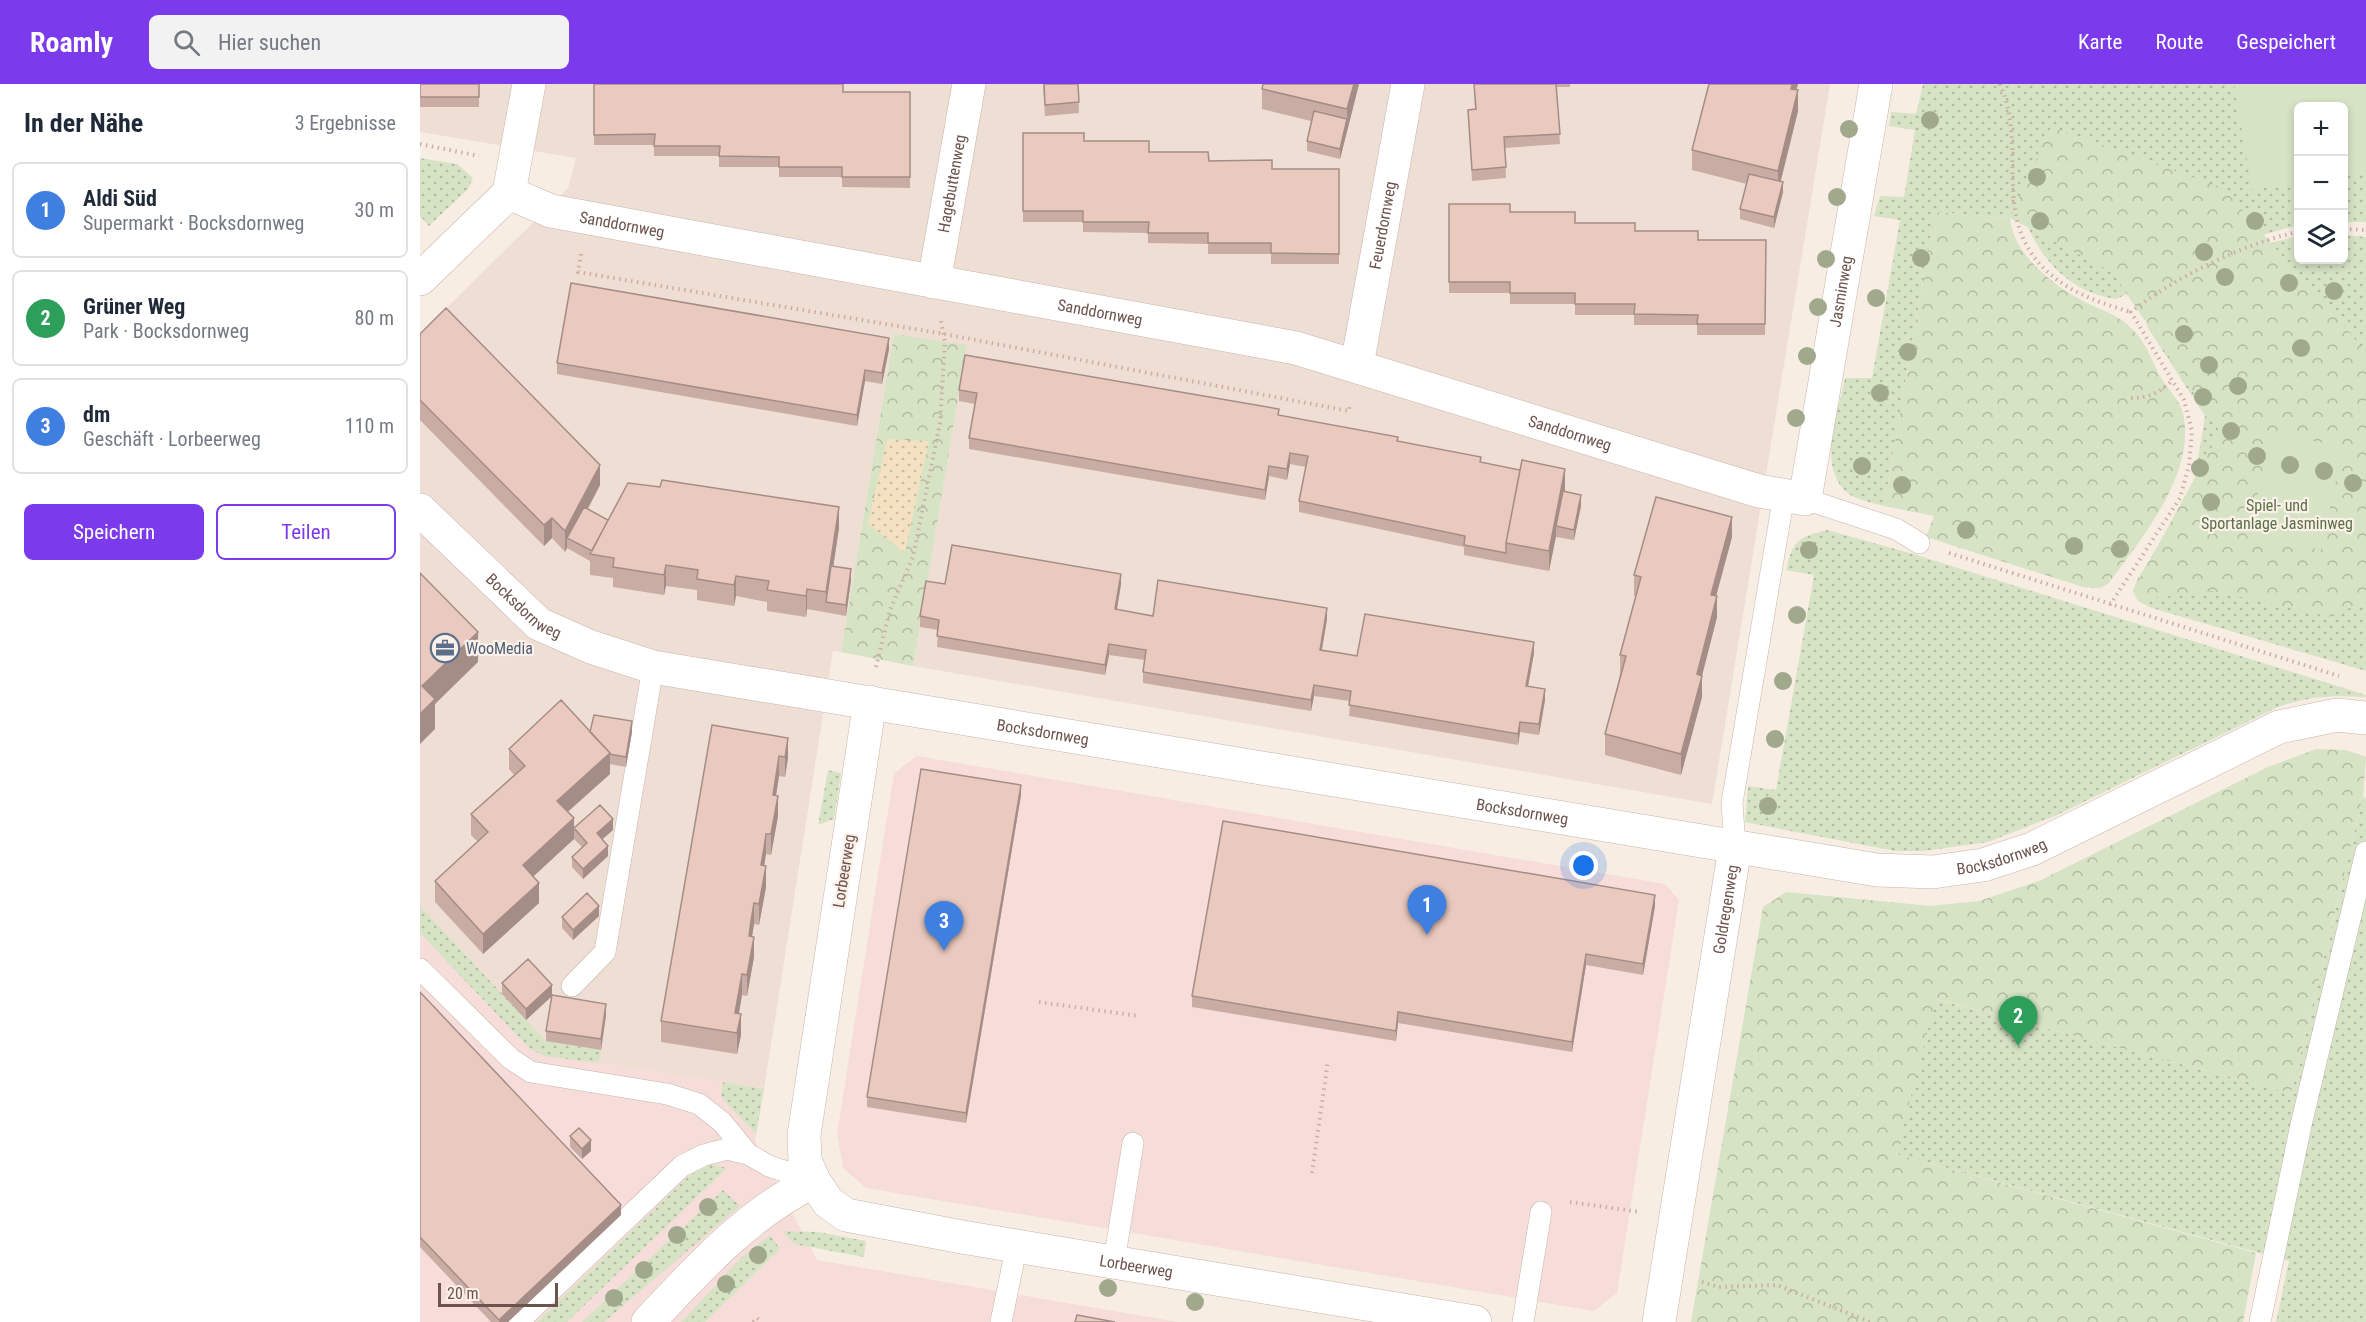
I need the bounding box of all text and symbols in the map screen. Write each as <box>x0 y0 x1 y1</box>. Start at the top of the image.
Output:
search box <box>149 15 569 69</box>
text: Roamly <box>30 26 113 59</box>
icon: search <box>170 26 203 59</box>
text: Hier suchen <box>218 30 321 55</box>
text: Karte <box>2078 30 2122 54</box>
text: Route <box>2155 30 2203 54</box>
text: Gespeichert <box>2236 30 2336 54</box>
map controls <box>2294 102 2348 264</box>
button: + <box>2294 102 2348 156</box>
text: In der Nähe <box>24 108 143 138</box>
text: 3 Ergebnisse <box>295 111 396 135</box>
street label: Hagebuttenweg <box>933 133 969 234</box>
button: − <box>2294 156 2348 210</box>
street label: Feuerdornweg <box>1365 180 1400 271</box>
text: Aldi Süd <box>83 186 157 211</box>
text: 1 <box>40 198 51 222</box>
text: 30 m <box>355 198 394 222</box>
street label: Sanddornweg <box>578 207 666 241</box>
button: layers <box>2294 210 2348 264</box>
text: Supermarkt · Bocksdornweg <box>83 211 304 235</box>
street label: Jasminweg <box>1825 254 1856 329</box>
text: Grüner Weg <box>83 294 185 319</box>
street label: Sanddornweg <box>1056 295 1144 329</box>
text: 2 <box>40 306 51 330</box>
text: 80 m <box>355 306 394 330</box>
text: Park · Bocksdornweg <box>83 319 249 343</box>
text: dm <box>83 402 110 427</box>
street label: Sanddornweg <box>1526 411 1614 454</box>
text: 3 <box>40 414 51 438</box>
text: 110 m <box>345 414 394 438</box>
text: Geschäft · Lorbeerweg <box>83 427 261 451</box>
park label: Spiel- und Sportanlage Jasminweg <box>2201 496 2353 533</box>
button: Speichern <box>24 504 204 560</box>
button: Teilen <box>216 504 396 560</box>
street label: Bocksdornweg <box>482 569 565 642</box>
office icon: WooMedia <box>429 632 461 664</box>
place label: WooMedia <box>466 639 533 658</box>
street label: Bocksdornweg <box>995 715 1090 749</box>
street label: Bocksdornweg <box>1475 794 1570 828</box>
street label: Lorbeerweg <box>829 833 859 909</box>
street label: Bocksdornweg <box>1955 834 2050 878</box>
your location <box>1569 851 1598 880</box>
street label: Goldregenweg <box>1709 863 1742 955</box>
pin: 1 <box>1408 886 1446 935</box>
pin: 3 <box>924 902 964 951</box>
pin: 2 <box>1998 996 2038 1046</box>
street label: Lorbeerweg <box>1098 1250 1174 1281</box>
scale bar <box>438 1280 558 1308</box>
text: 20 m <box>447 1284 479 1303</box>

